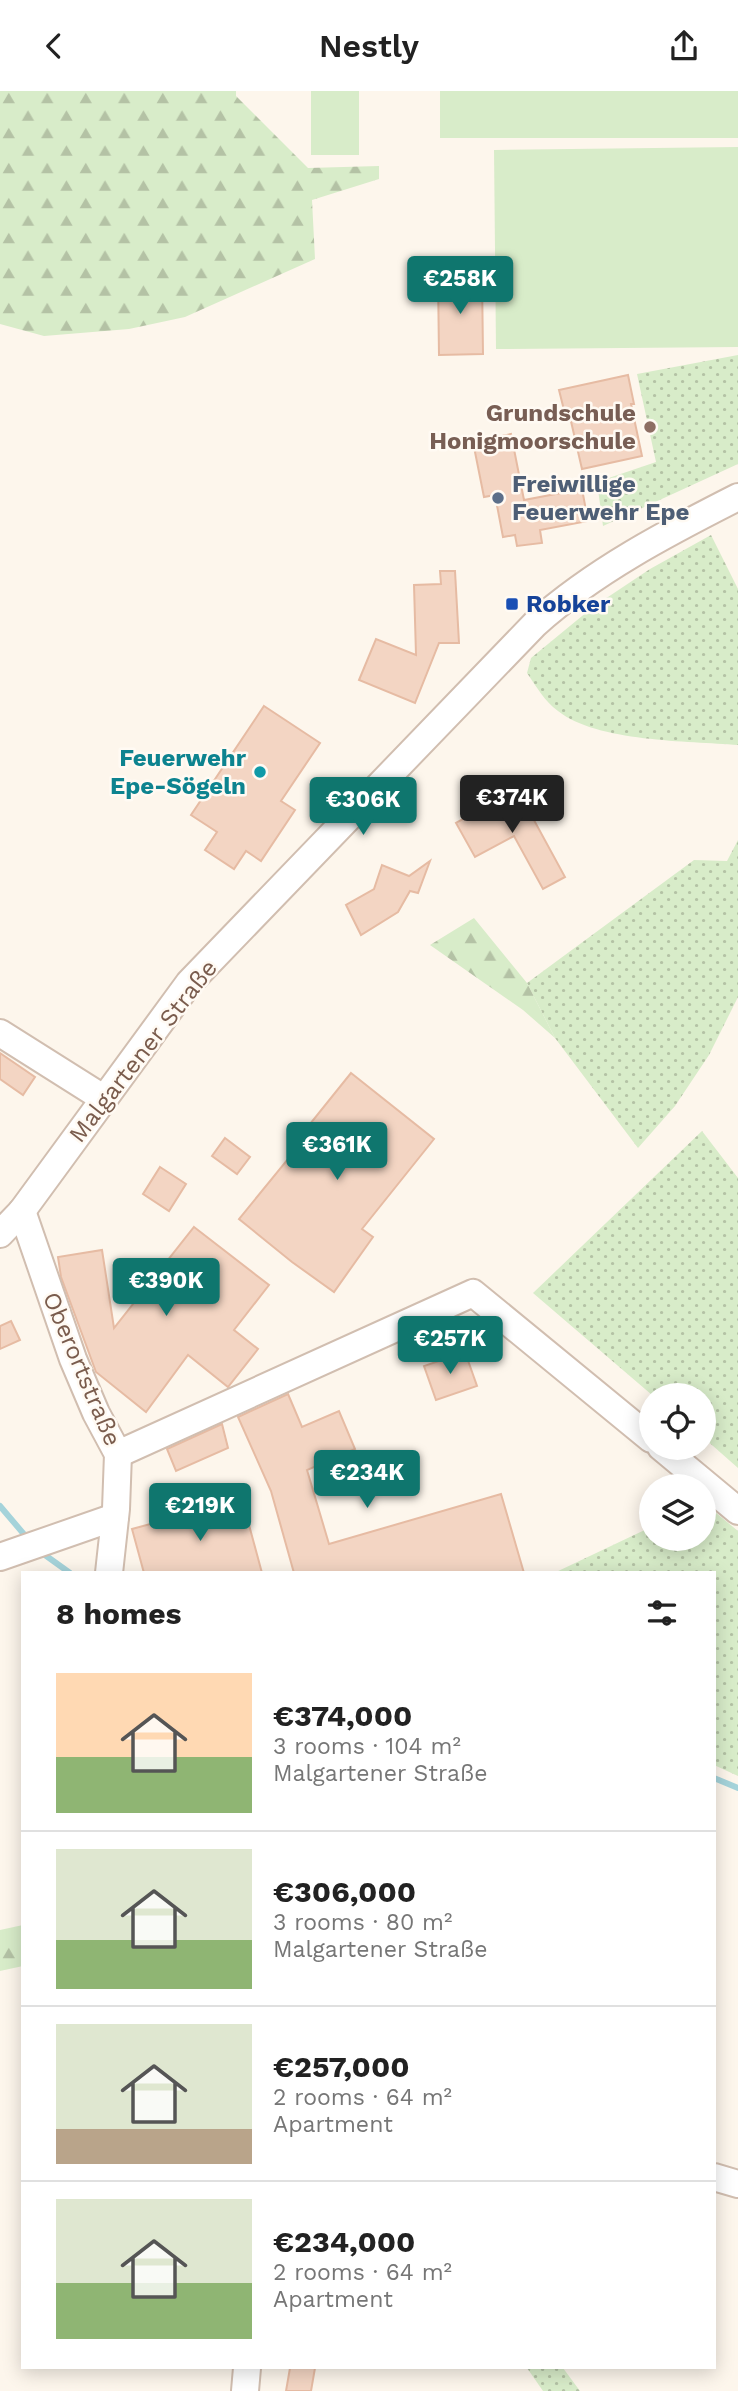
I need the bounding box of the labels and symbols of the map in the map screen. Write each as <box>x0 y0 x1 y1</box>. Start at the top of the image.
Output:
pin: €258K <box>411 257 509 316</box>
place label: Grundschule Honigmoorschule <box>429 399 636 455</box>
marker: Grundschule Honigmoorschule <box>642 419 658 435</box>
place label: Freiwillige Feuerwehr Epe <box>512 470 690 526</box>
marker: Freiwillige Feuerwehr Epe <box>490 490 506 506</box>
place label: Robker <box>526 590 611 618</box>
marker: Robker <box>504 596 520 612</box>
place label: Feuerwehr Epe-Sögeln <box>110 744 247 800</box>
marker: Feuerwehr Epe-Sögeln <box>252 764 268 780</box>
pin: €374K <box>463 775 561 835</box>
pin: €306K <box>314 777 412 837</box>
street label: Malgartener Straße <box>63 954 223 1148</box>
pin: €361K <box>288 1123 386 1182</box>
pin: €390K <box>117 1259 215 1318</box>
street label: Oberortstraße <box>37 1288 127 1450</box>
pin: €257K <box>401 1317 499 1376</box>
pin: €234K <box>318 1451 416 1510</box>
pin: €219K <box>151 1483 249 1543</box>

